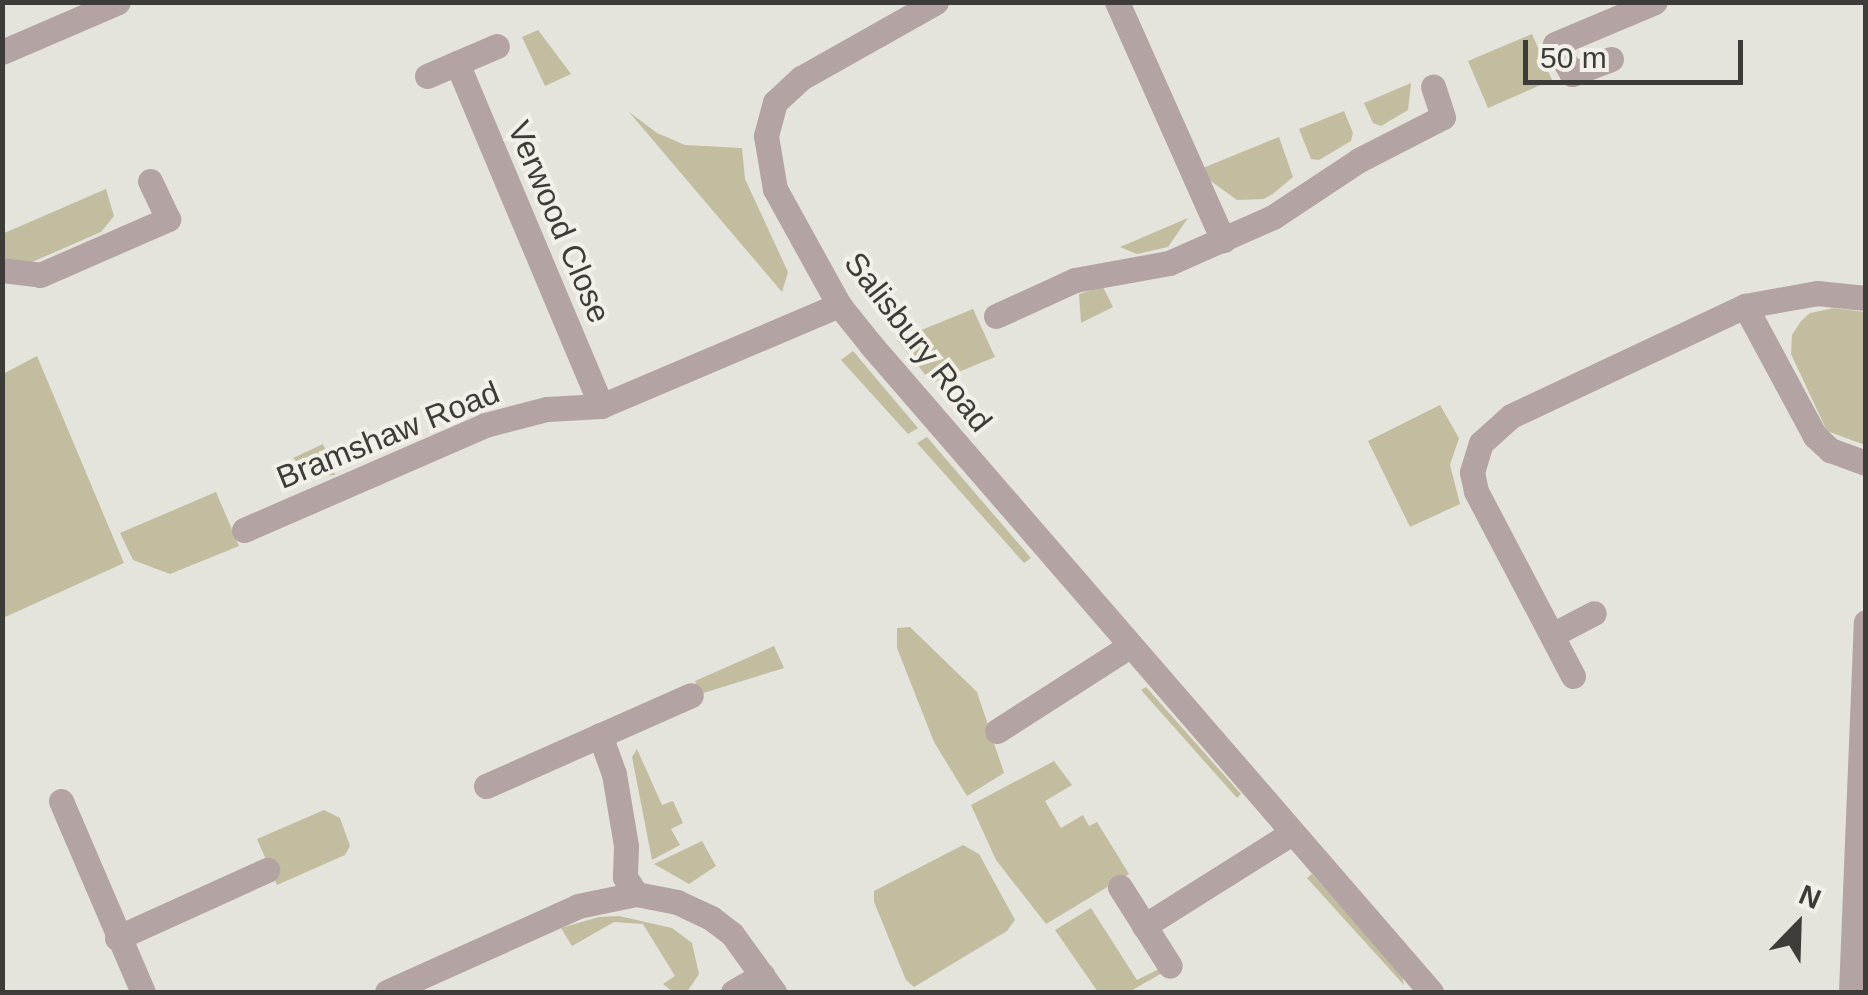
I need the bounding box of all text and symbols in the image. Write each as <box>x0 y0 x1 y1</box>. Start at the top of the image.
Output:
scale bar <box>1528 20 1748 82</box>
text: 50 m <box>1540 41 1607 74</box>
street label: Verwood Close <box>499 115 619 329</box>
street label: Salisbury Road <box>836 245 1000 439</box>
street label: Bramshaw Road <box>271 373 505 497</box>
north arrow <box>1748 875 1848 975</box>
text: N <box>1795 879 1825 915</box>

